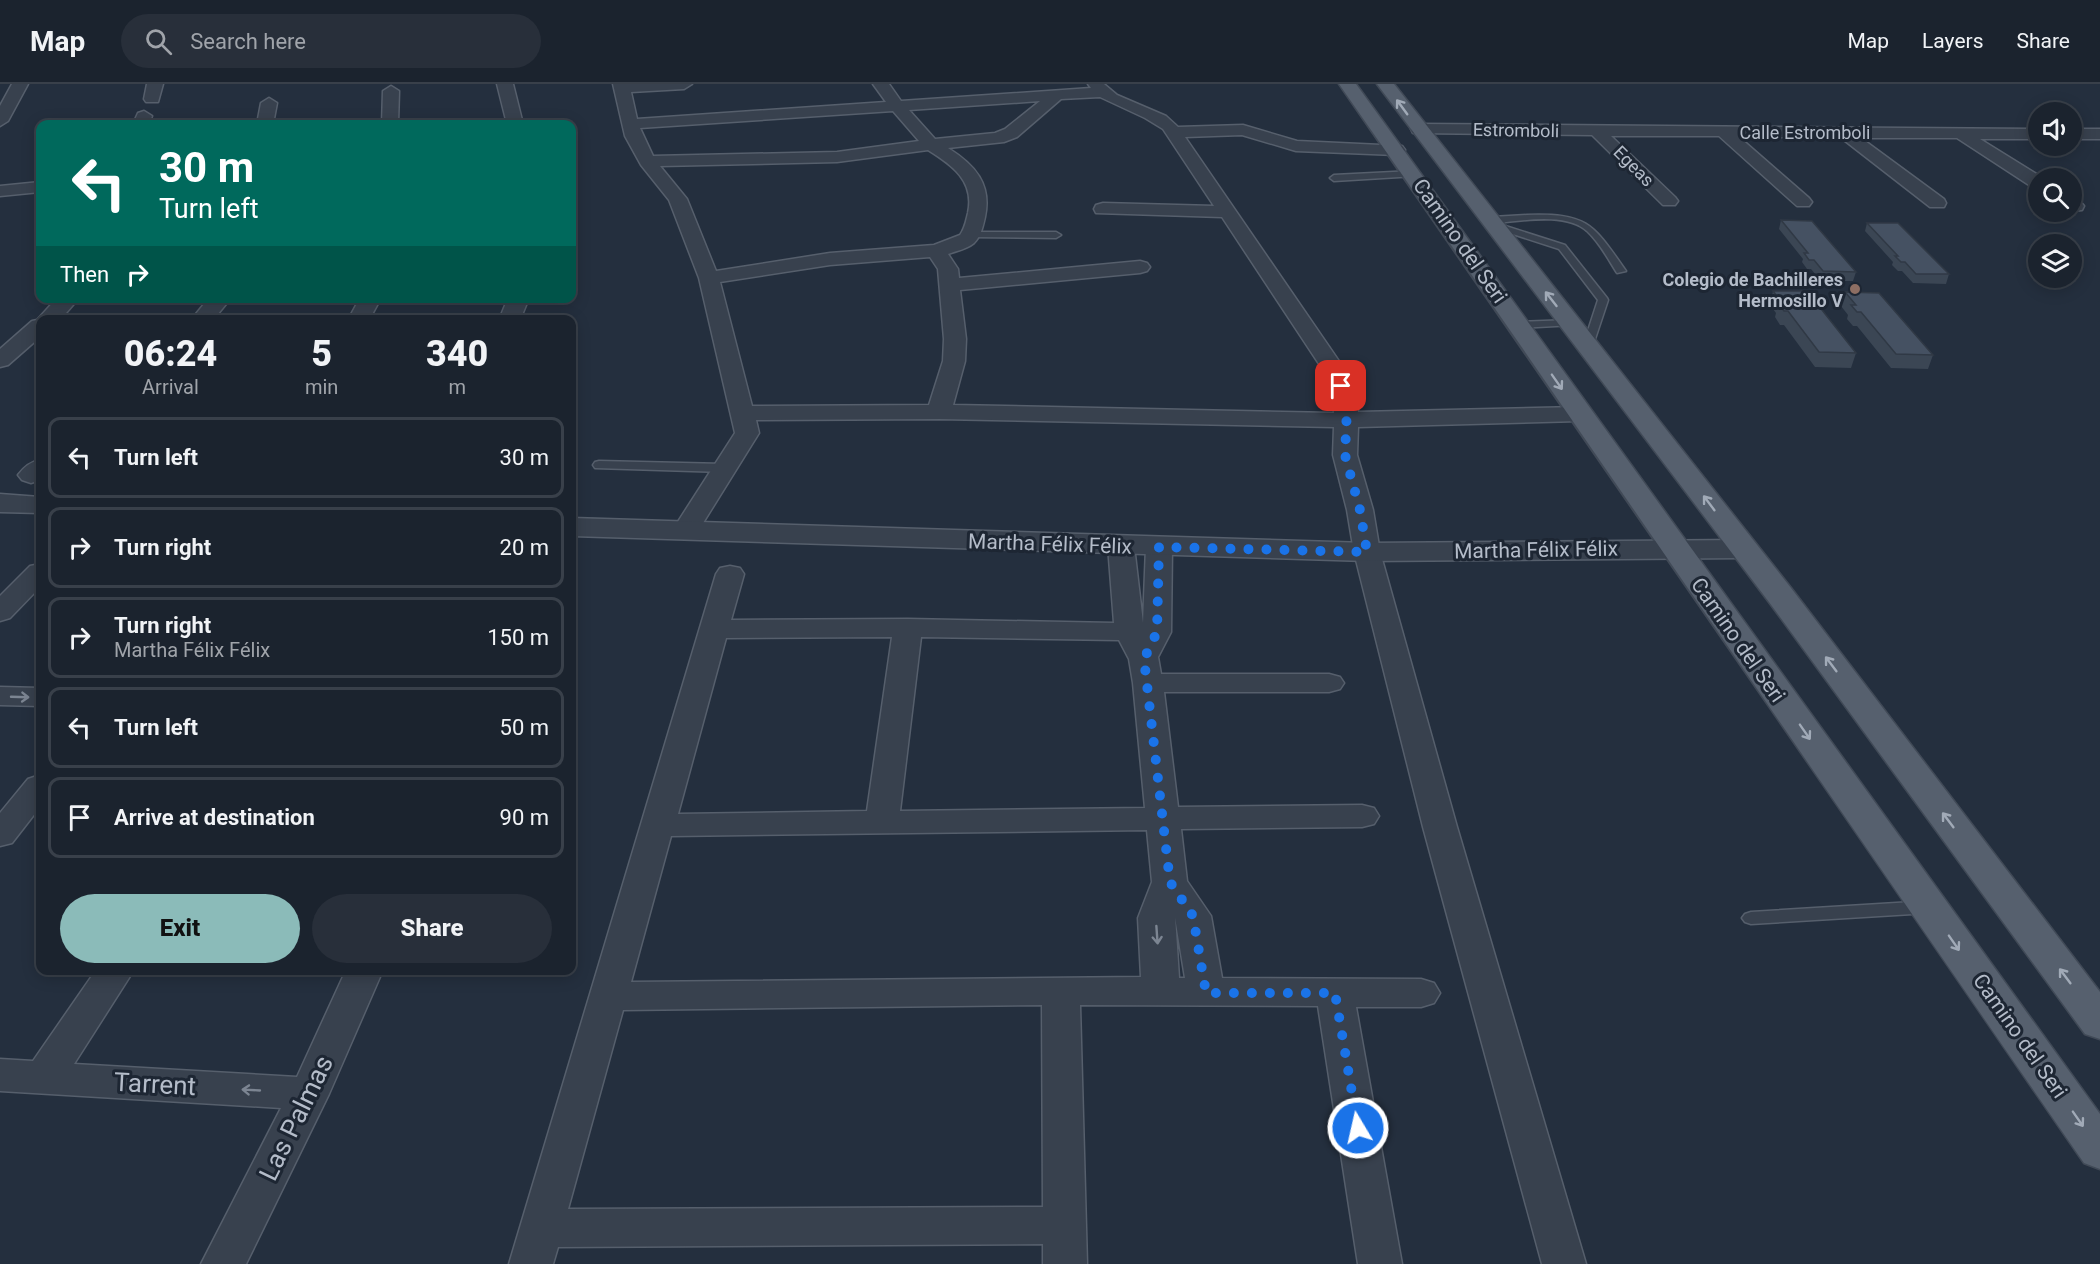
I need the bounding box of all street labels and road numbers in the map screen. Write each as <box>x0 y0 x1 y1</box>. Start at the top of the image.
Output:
street label: Estromboli <box>1473 119 1559 141</box>
street label: Calle Estromboli <box>1740 122 1870 143</box>
street label: Egeas <box>1609 141 1659 191</box>
street label: Camino del Seri <box>1408 174 1512 308</box>
street label: Martha Félix Félix <box>968 529 1132 559</box>
street label: Martha Félix Félix <box>1454 537 1618 563</box>
street label: Camino del Seri <box>1686 573 1790 707</box>
street label: Camino del Seri <box>1968 969 2072 1103</box>
street label: Las Palmas <box>253 1051 339 1185</box>
street label: Tarrent <box>113 1067 197 1101</box>

